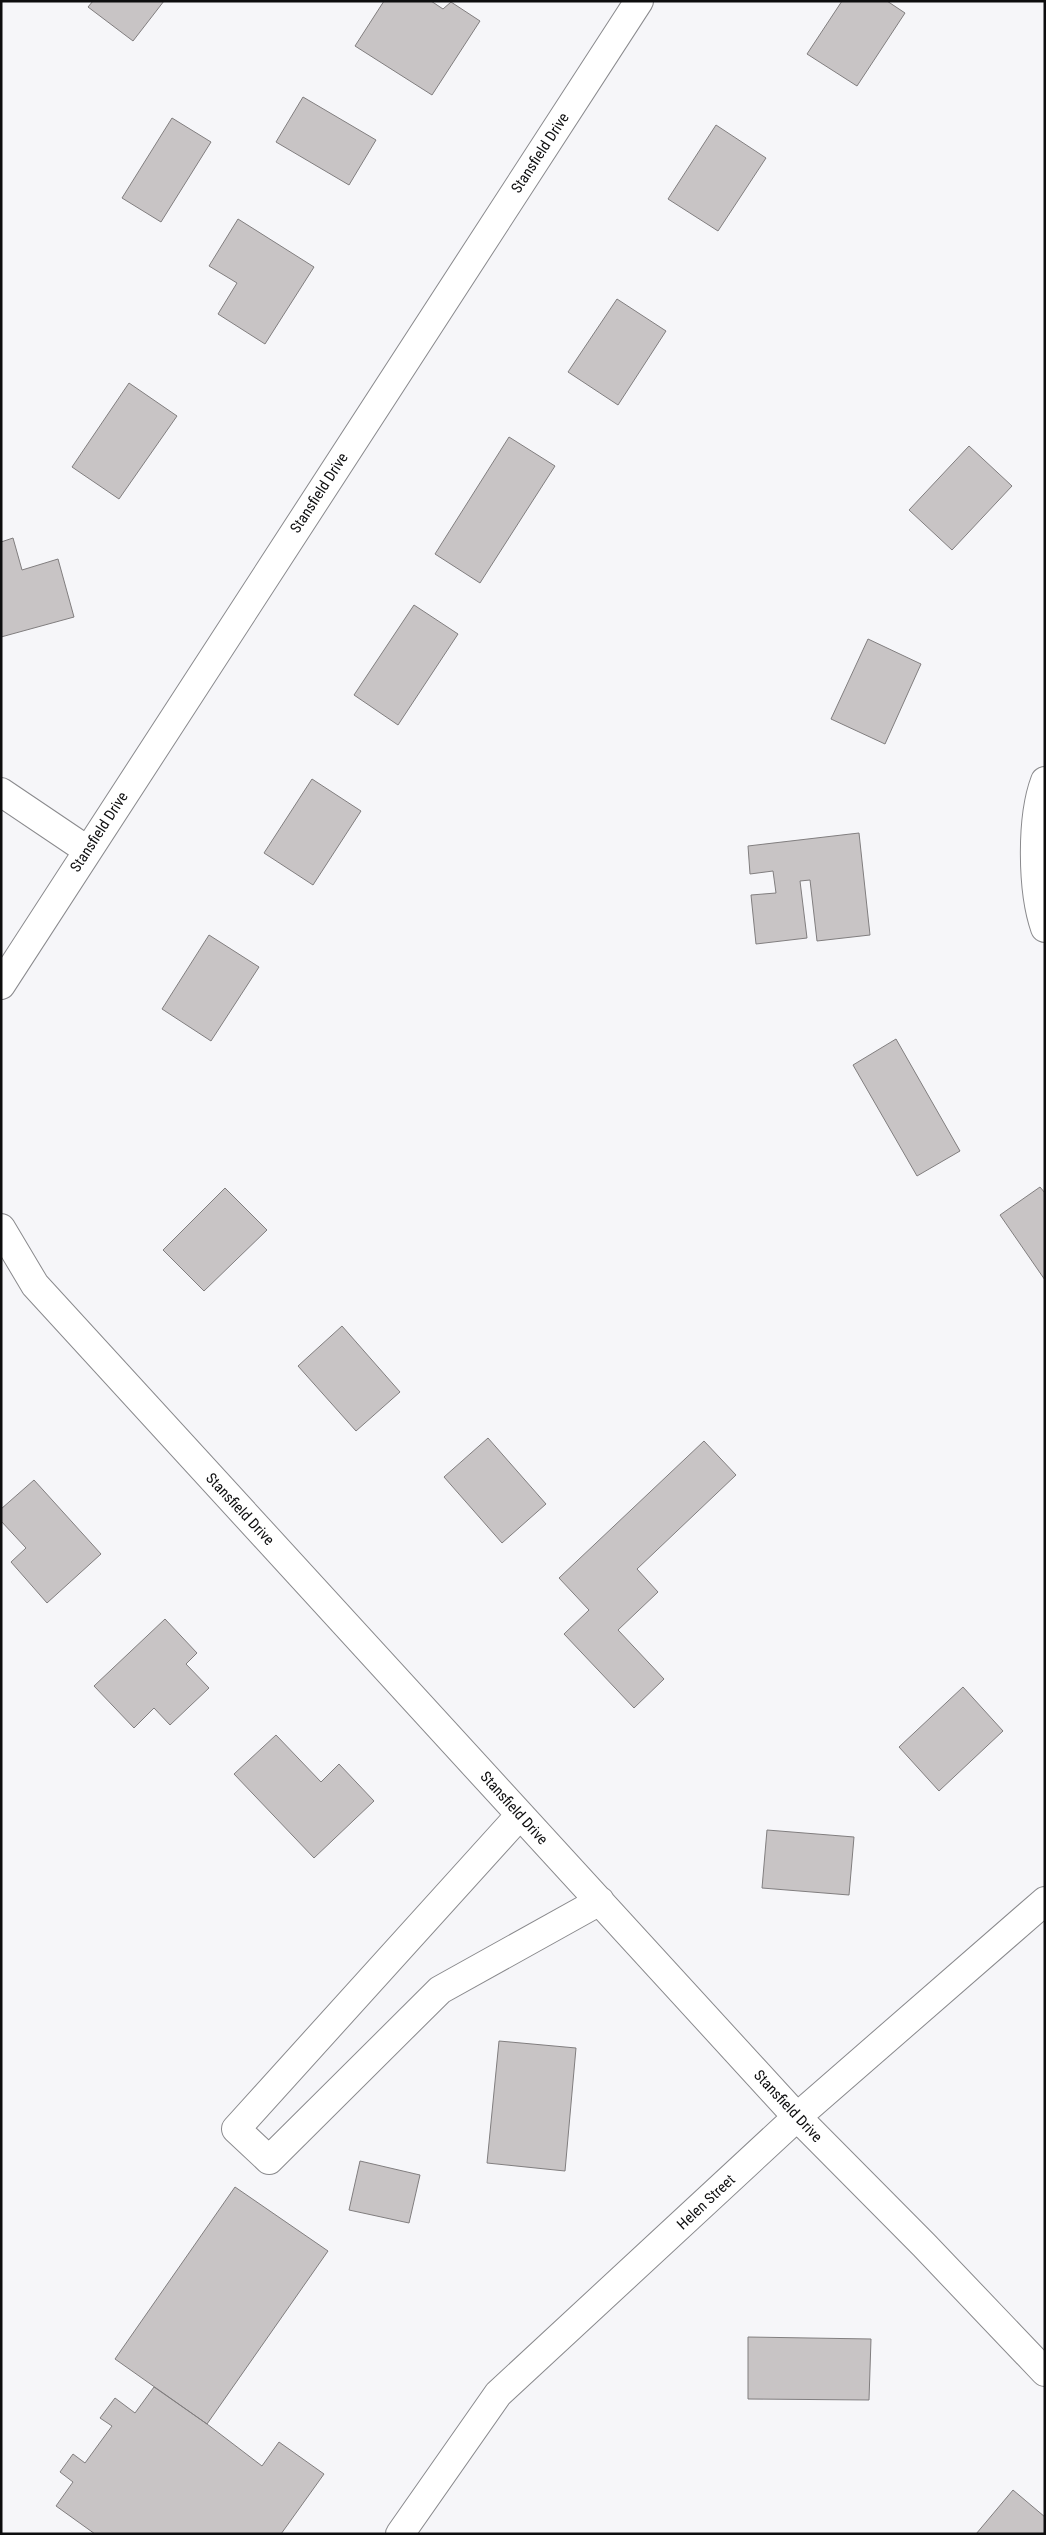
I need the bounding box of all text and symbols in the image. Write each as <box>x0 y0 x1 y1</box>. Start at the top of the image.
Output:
street label: Stansfield Drive <box>507 109 573 197</box>
street label: Stansfield Drive <box>286 449 352 537</box>
street label: Stansfield Drive <box>66 788 132 876</box>
street label: Stansfield Drive <box>202 1469 278 1549</box>
street label: Stansfield Drive <box>476 1768 552 1848</box>
street label: Stansfield Drive <box>750 2066 826 2146</box>
street label: Helen Street <box>673 2171 739 2233</box>

